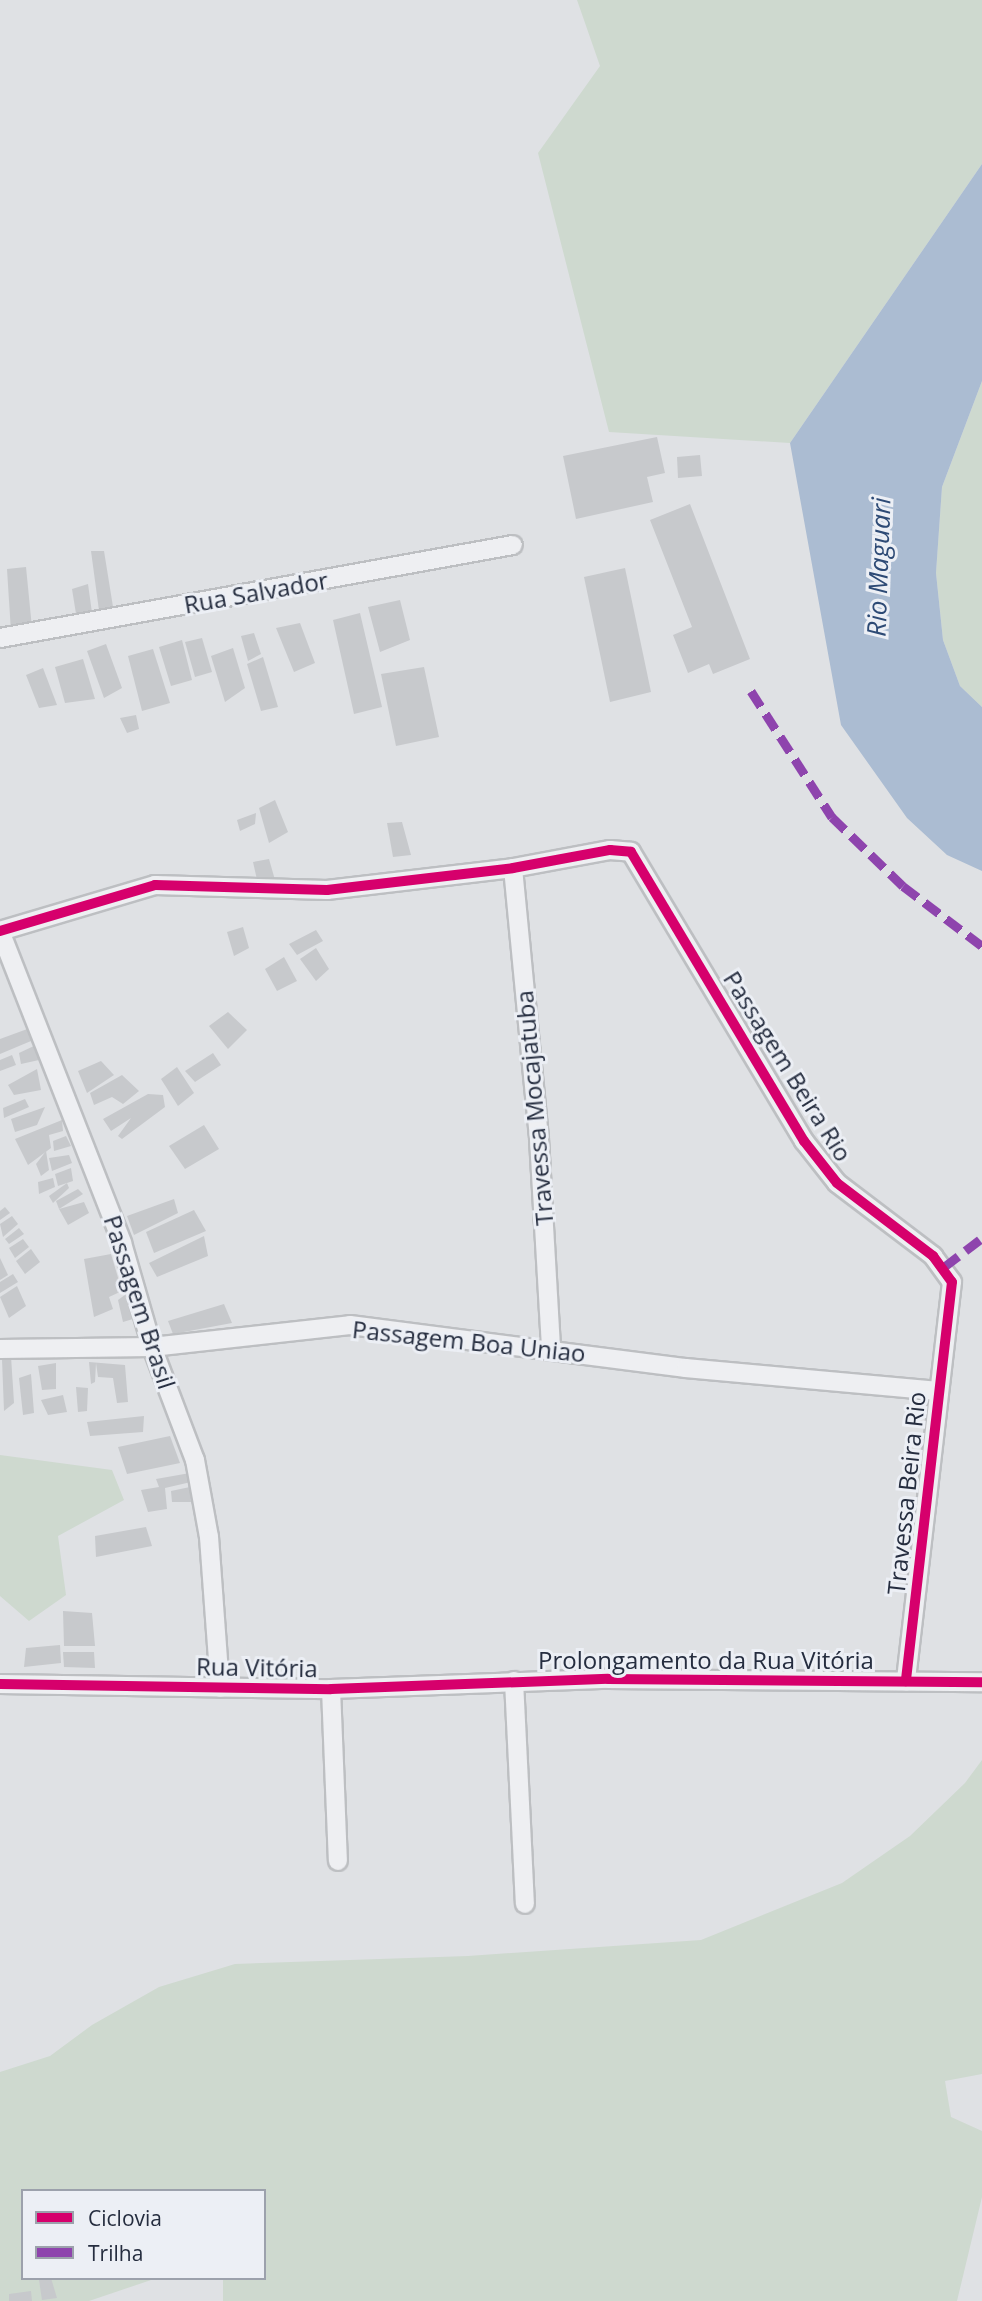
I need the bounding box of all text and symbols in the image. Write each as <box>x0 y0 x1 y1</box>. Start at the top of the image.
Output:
water label: Rio Maguari <box>861 497 897 637</box>
street label: Rua Salvador <box>182 565 330 619</box>
street label: Passagem Beira Rio <box>718 966 858 1166</box>
street label: Travessa Mocajatuba <box>509 989 559 1227</box>
street label: Passagem Brasil <box>98 1211 182 1393</box>
street label: Passagem Boa Uniao <box>351 1314 587 1368</box>
street label: Travessa Beira Rio <box>881 1390 931 1596</box>
street label: Prolongamento da Rua Vitória <box>538 1646 874 1674</box>
street label: Rua Vitória <box>196 1652 318 1682</box>
legend <box>21 2189 266 2280</box>
text: Ciclovia <box>88 2204 162 2232</box>
text: Trilha <box>88 2239 143 2267</box>

